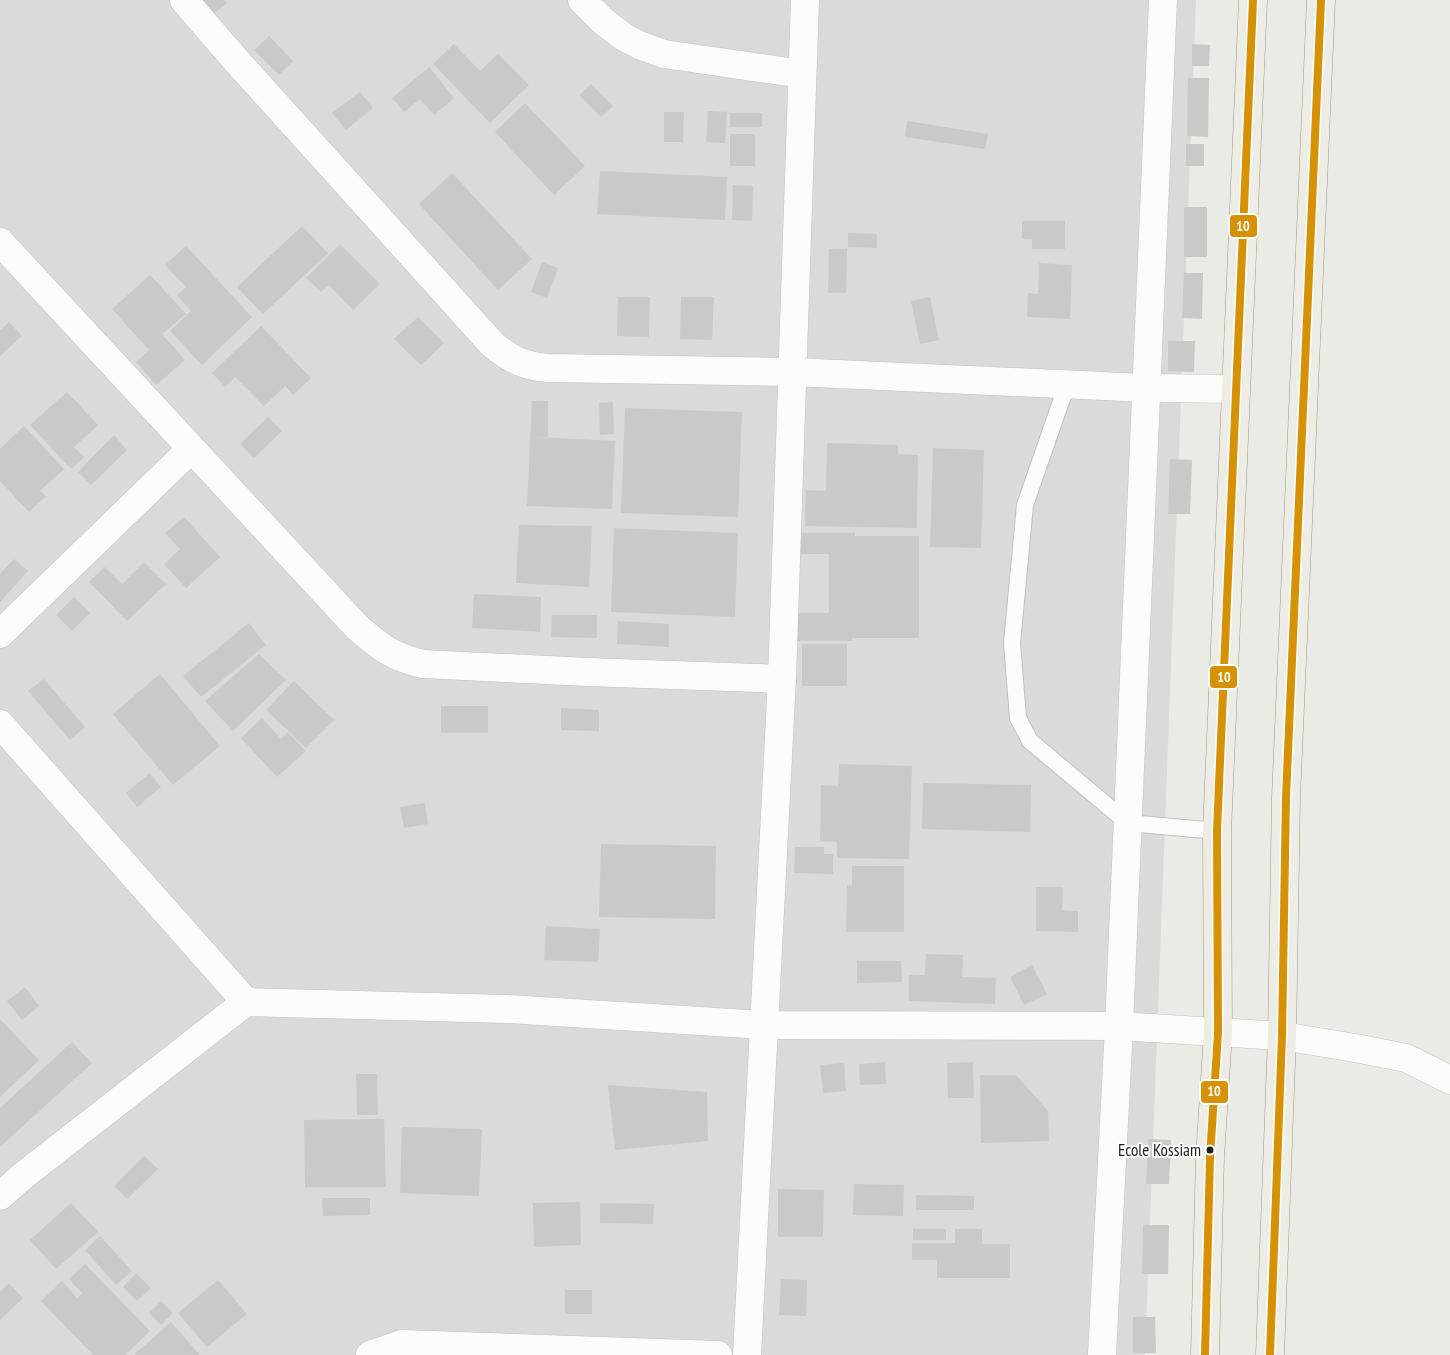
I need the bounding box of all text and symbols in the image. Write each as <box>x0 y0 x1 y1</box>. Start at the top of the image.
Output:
line badge: 10 <box>1229 214 1258 238</box>
text: 10 <box>1236 217 1250 235</box>
line badge: 10 <box>1209 665 1238 689</box>
text: 10 <box>1217 668 1231 686</box>
line badge: 10 <box>1200 1080 1229 1104</box>
text: 10 <box>1207 1082 1221 1100</box>
place label: Ecole Kossiam <box>1118 1139 1201 1161</box>
marker: Ecole Kossiam <box>1205 1145 1215 1155</box>

